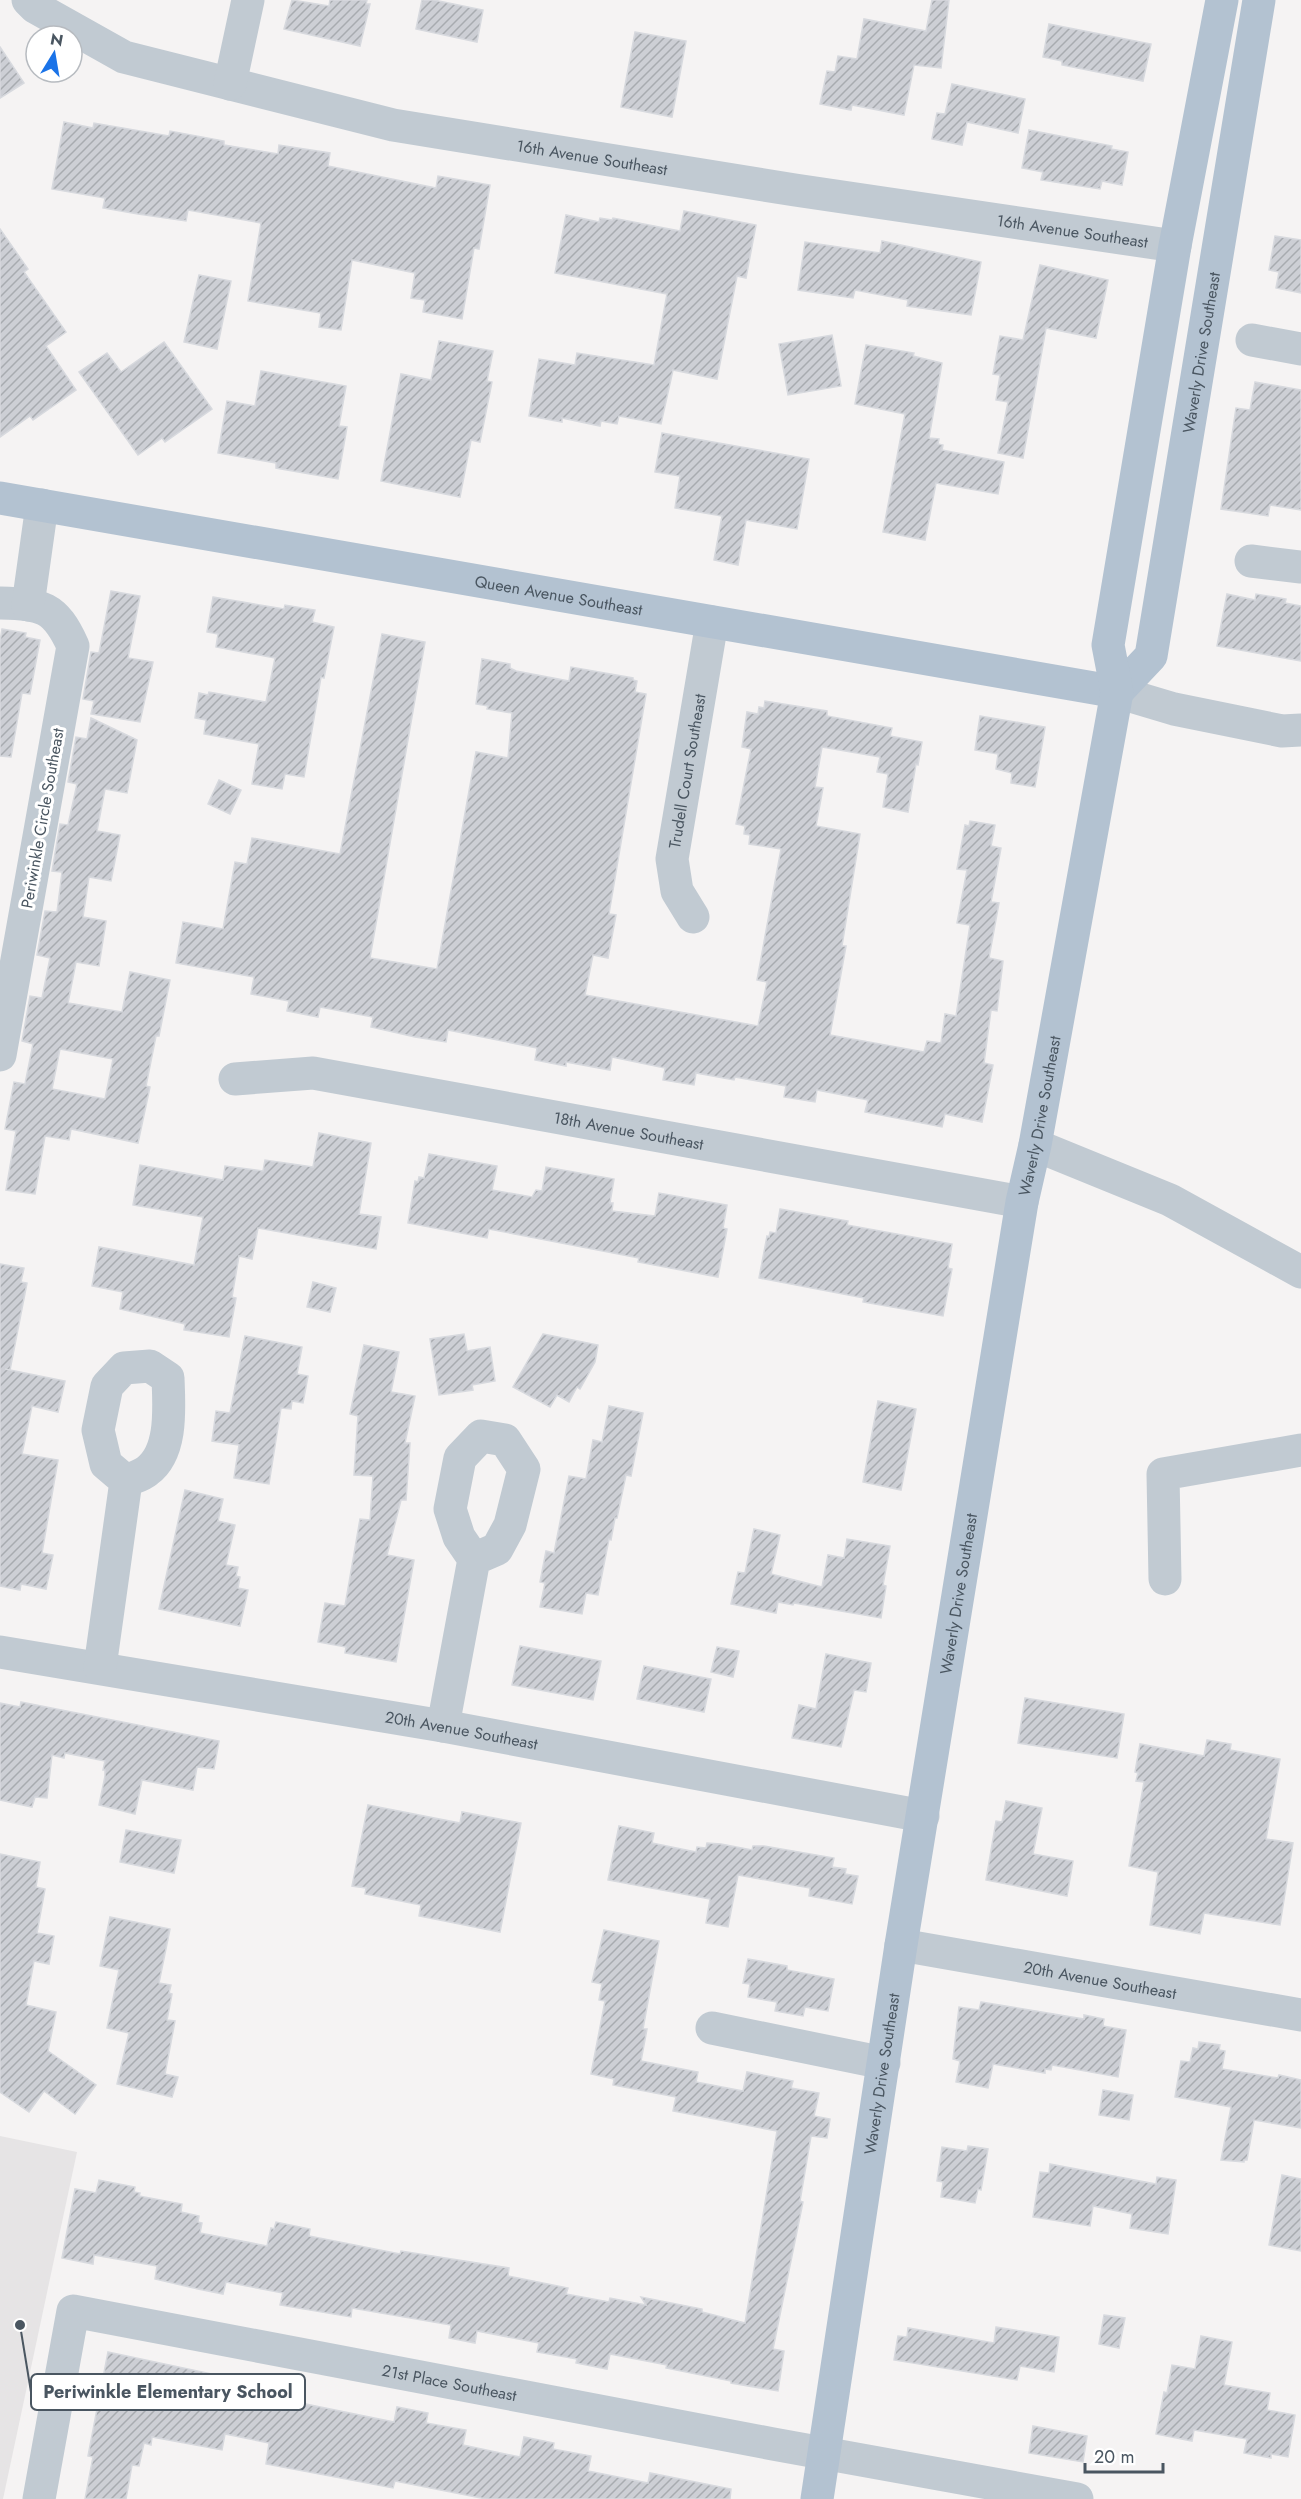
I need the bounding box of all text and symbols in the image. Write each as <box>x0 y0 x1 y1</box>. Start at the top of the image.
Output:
north arrow <box>24 24 84 84</box>
text: N <box>48 27 65 52</box>
street label: 16th Avenue Southeast <box>515 134 669 181</box>
street label: 16th Avenue Southeast <box>995 209 1150 254</box>
street label: Waverly Drive Southeast <box>1177 270 1226 435</box>
street label: Queen Avenue Southeast <box>473 570 644 621</box>
street label: Trudell Court Southeast <box>663 692 712 850</box>
street label: Periwinkle Circle Southeast <box>15 726 70 910</box>
street label: Waverly Drive Southeast <box>1013 1034 1067 1198</box>
street label: 18th Avenue Southeast <box>552 1106 706 1156</box>
street label: Waverly Drive Southeast <box>934 1512 983 1676</box>
street label: 20th Avenue Southeast <box>383 1705 540 1756</box>
street label: 20th Avenue Southeast <box>1022 1956 1178 2005</box>
street label: Waverly Drive Southeast <box>858 1992 906 2156</box>
street label: 21st Place Southeast <box>380 2359 519 2407</box>
callout: Periwinkle Elementary School <box>31 2374 305 2410</box>
text: Periwinkle Elementary School <box>43 2379 293 2405</box>
scale bar <box>1085 2436 1163 2474</box>
text: 20 m <box>1094 2444 1134 2470</box>

